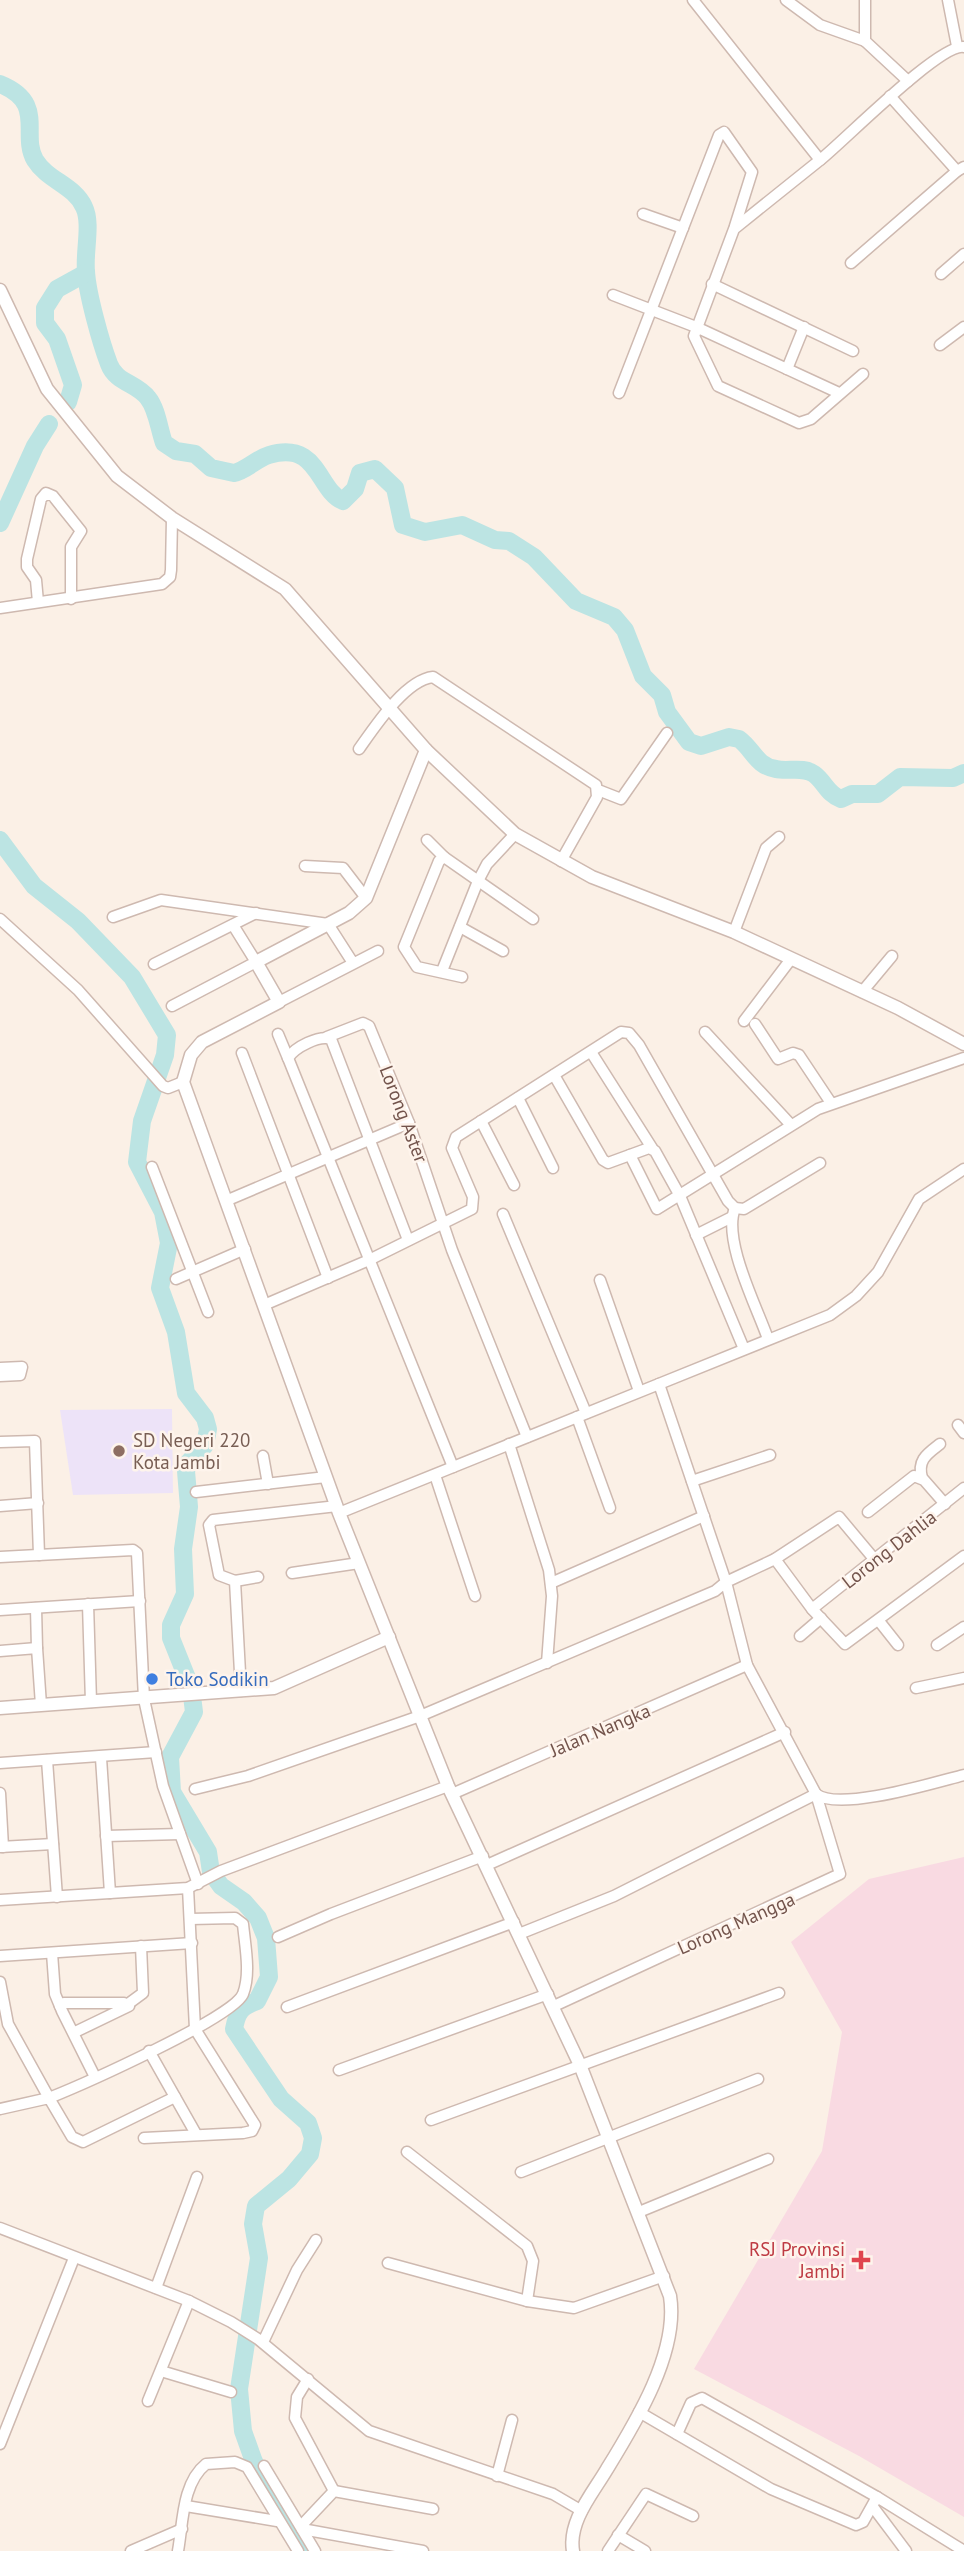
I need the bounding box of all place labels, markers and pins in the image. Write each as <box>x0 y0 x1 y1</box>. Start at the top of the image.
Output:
place label: SD Negeri 220 Kota Jambi <box>133 1428 250 1474</box>
marker: SD Negeri 220 Kota Jambi <box>111 1443 127 1459</box>
place label: Toko Sodikin <box>166 1667 269 1691</box>
marker: Toko Sodikin <box>144 1671 160 1687</box>
place label: RSJ Provinsi Jambi <box>749 2237 845 2283</box>
marker: RSJ Provinsi Jambi <box>851 2250 871 2270</box>

